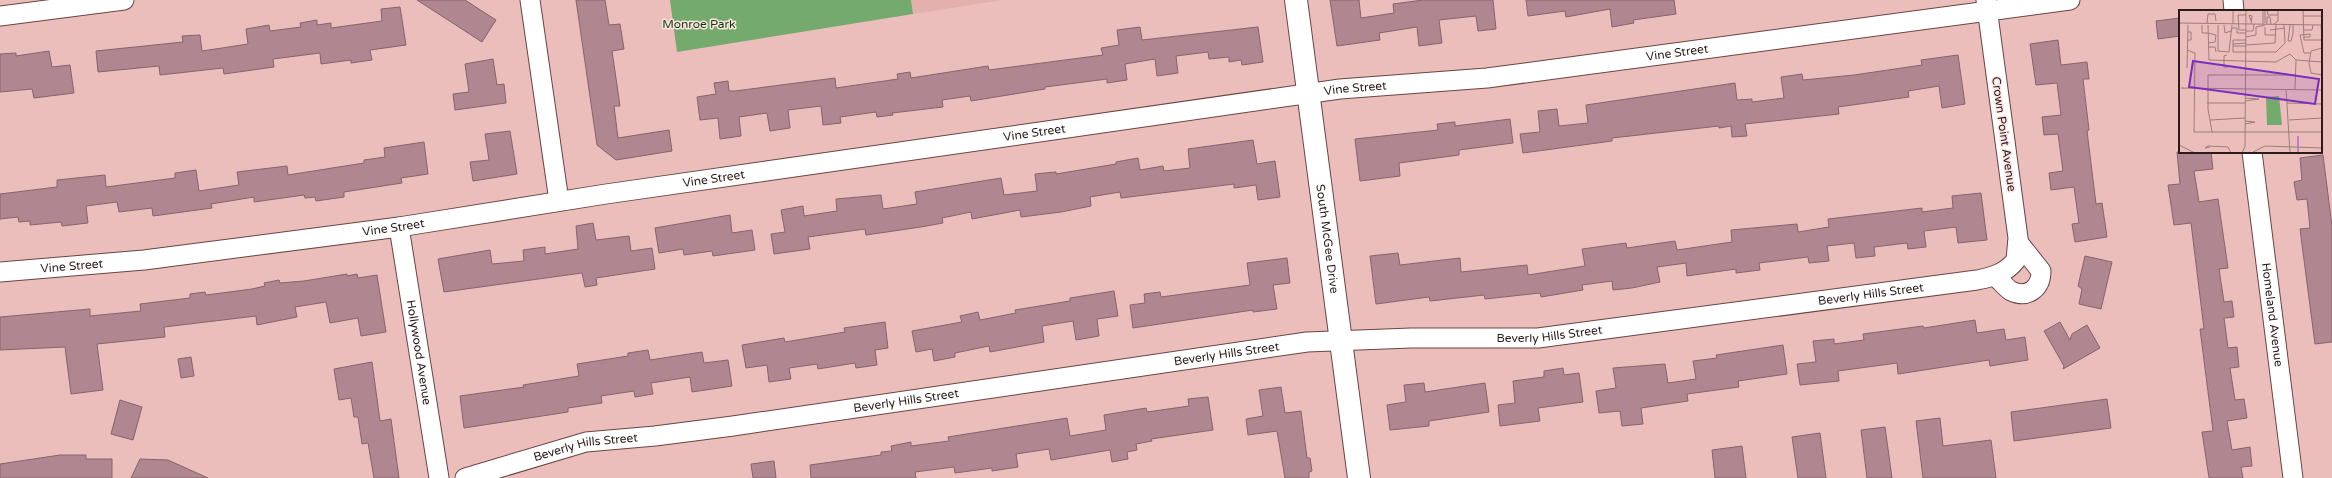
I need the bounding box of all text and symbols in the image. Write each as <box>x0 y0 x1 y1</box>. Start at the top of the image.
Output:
inset map <box>2179 10 2322 153</box>
park label: Monroe Park <box>662 17 736 31</box>
street label: Vine Street <box>1645 41 1710 64</box>
street label: Crown Point Avenue <box>1989 76 2019 193</box>
street label: Vine Street <box>1323 79 1387 98</box>
street label: Vine Street <box>1002 121 1067 144</box>
street label: Vine Street <box>682 167 746 190</box>
street label: South McGee Drive <box>1313 183 1342 295</box>
street label: Vine Street <box>361 216 426 239</box>
street label: Vine Street <box>40 256 104 276</box>
street label: Homeland Avenue <box>2259 262 2286 368</box>
street label: Beverly Hills Street <box>1817 280 1925 308</box>
street label: Hollywood Avenue <box>404 299 434 406</box>
street label: Beverly Hills Street <box>1496 323 1604 345</box>
street label: Beverly Hills Street <box>1173 339 1281 368</box>
street label: Beverly Hills Street <box>852 386 960 415</box>
street label: Beverly Hills Street <box>532 430 639 464</box>

